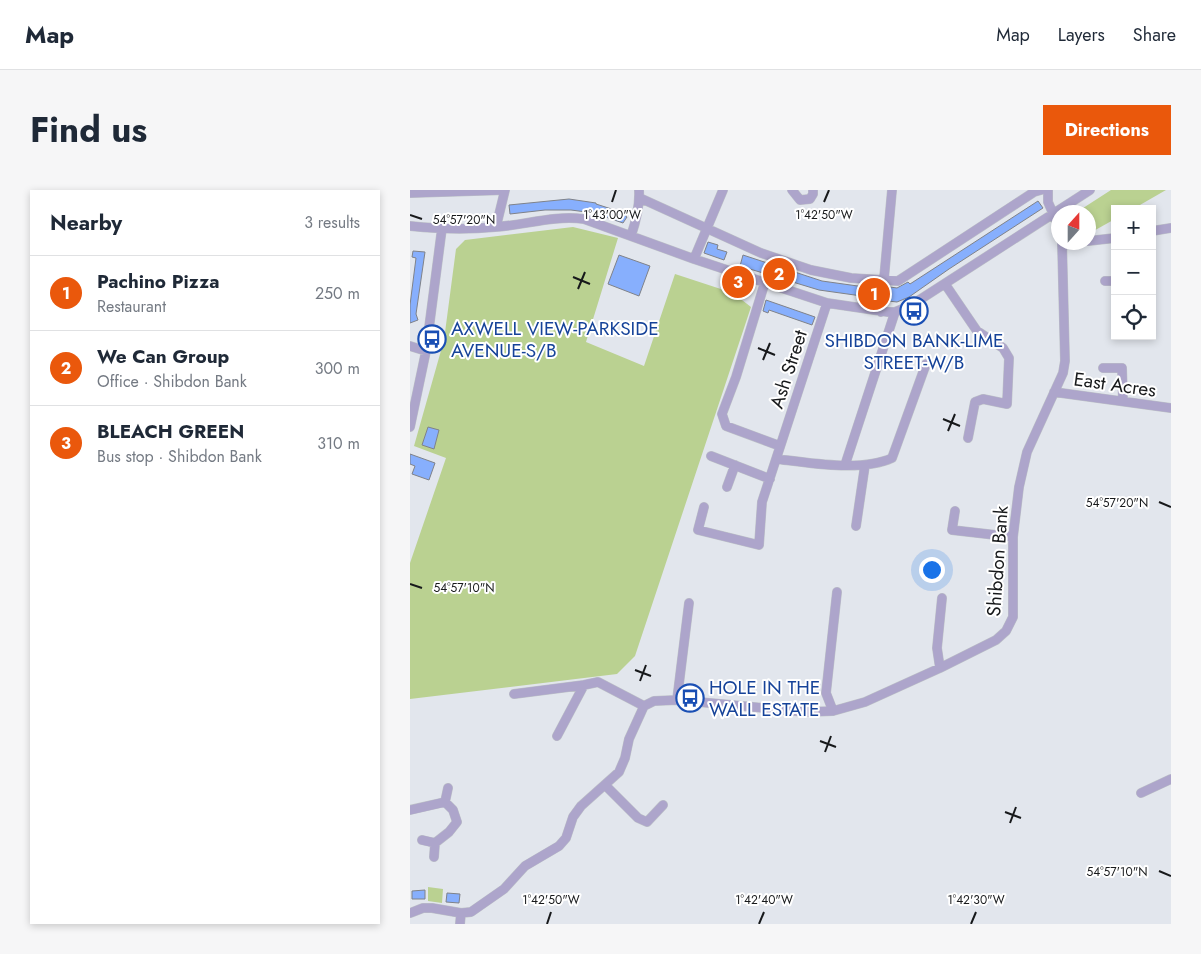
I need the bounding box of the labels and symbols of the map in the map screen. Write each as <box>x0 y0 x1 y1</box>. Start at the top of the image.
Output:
north arrow <box>1051 205 1096 250</box>
text: 1°43'00"W <box>583 206 641 224</box>
text: 1°42'50"W <box>795 206 853 224</box>
text: 54°57'20"N <box>433 211 495 229</box>
pin: 2 <box>763 255 795 293</box>
pin: 3 <box>722 263 754 301</box>
pin: 1 <box>858 275 890 313</box>
bus stop icon: SHIBDON BANK-LIME STREET-W/B <box>899 296 929 326</box>
place label: AXWELL VIEW-PARKSIDE AVENUE-S/B <box>451 315 659 364</box>
bus stop icon: AXWELL VIEW-PARKSIDE AVENUE-S/B <box>417 324 447 354</box>
street label: Ash Street <box>763 326 814 412</box>
place label: SHIBDON BANK-LIME STREET-W/B <box>825 327 1003 376</box>
street label: East Acres <box>1072 365 1158 404</box>
text: 54°57'20"N <box>1086 494 1148 512</box>
street label: Shibdon Bank <box>980 504 1015 617</box>
your location <box>919 557 945 583</box>
text: 54°57'10"N <box>433 579 495 597</box>
place label: HOLE IN THE WALL ESTATE <box>709 674 820 723</box>
bus stop icon: HOLE IN THE WALL ESTATE <box>675 683 705 713</box>
text: 54°57'10"N <box>1086 863 1148 881</box>
text: 1°42'50"W <box>522 891 580 909</box>
text: 1°42'40"W <box>735 891 793 909</box>
text: 1°42'30"W <box>947 891 1005 909</box>

